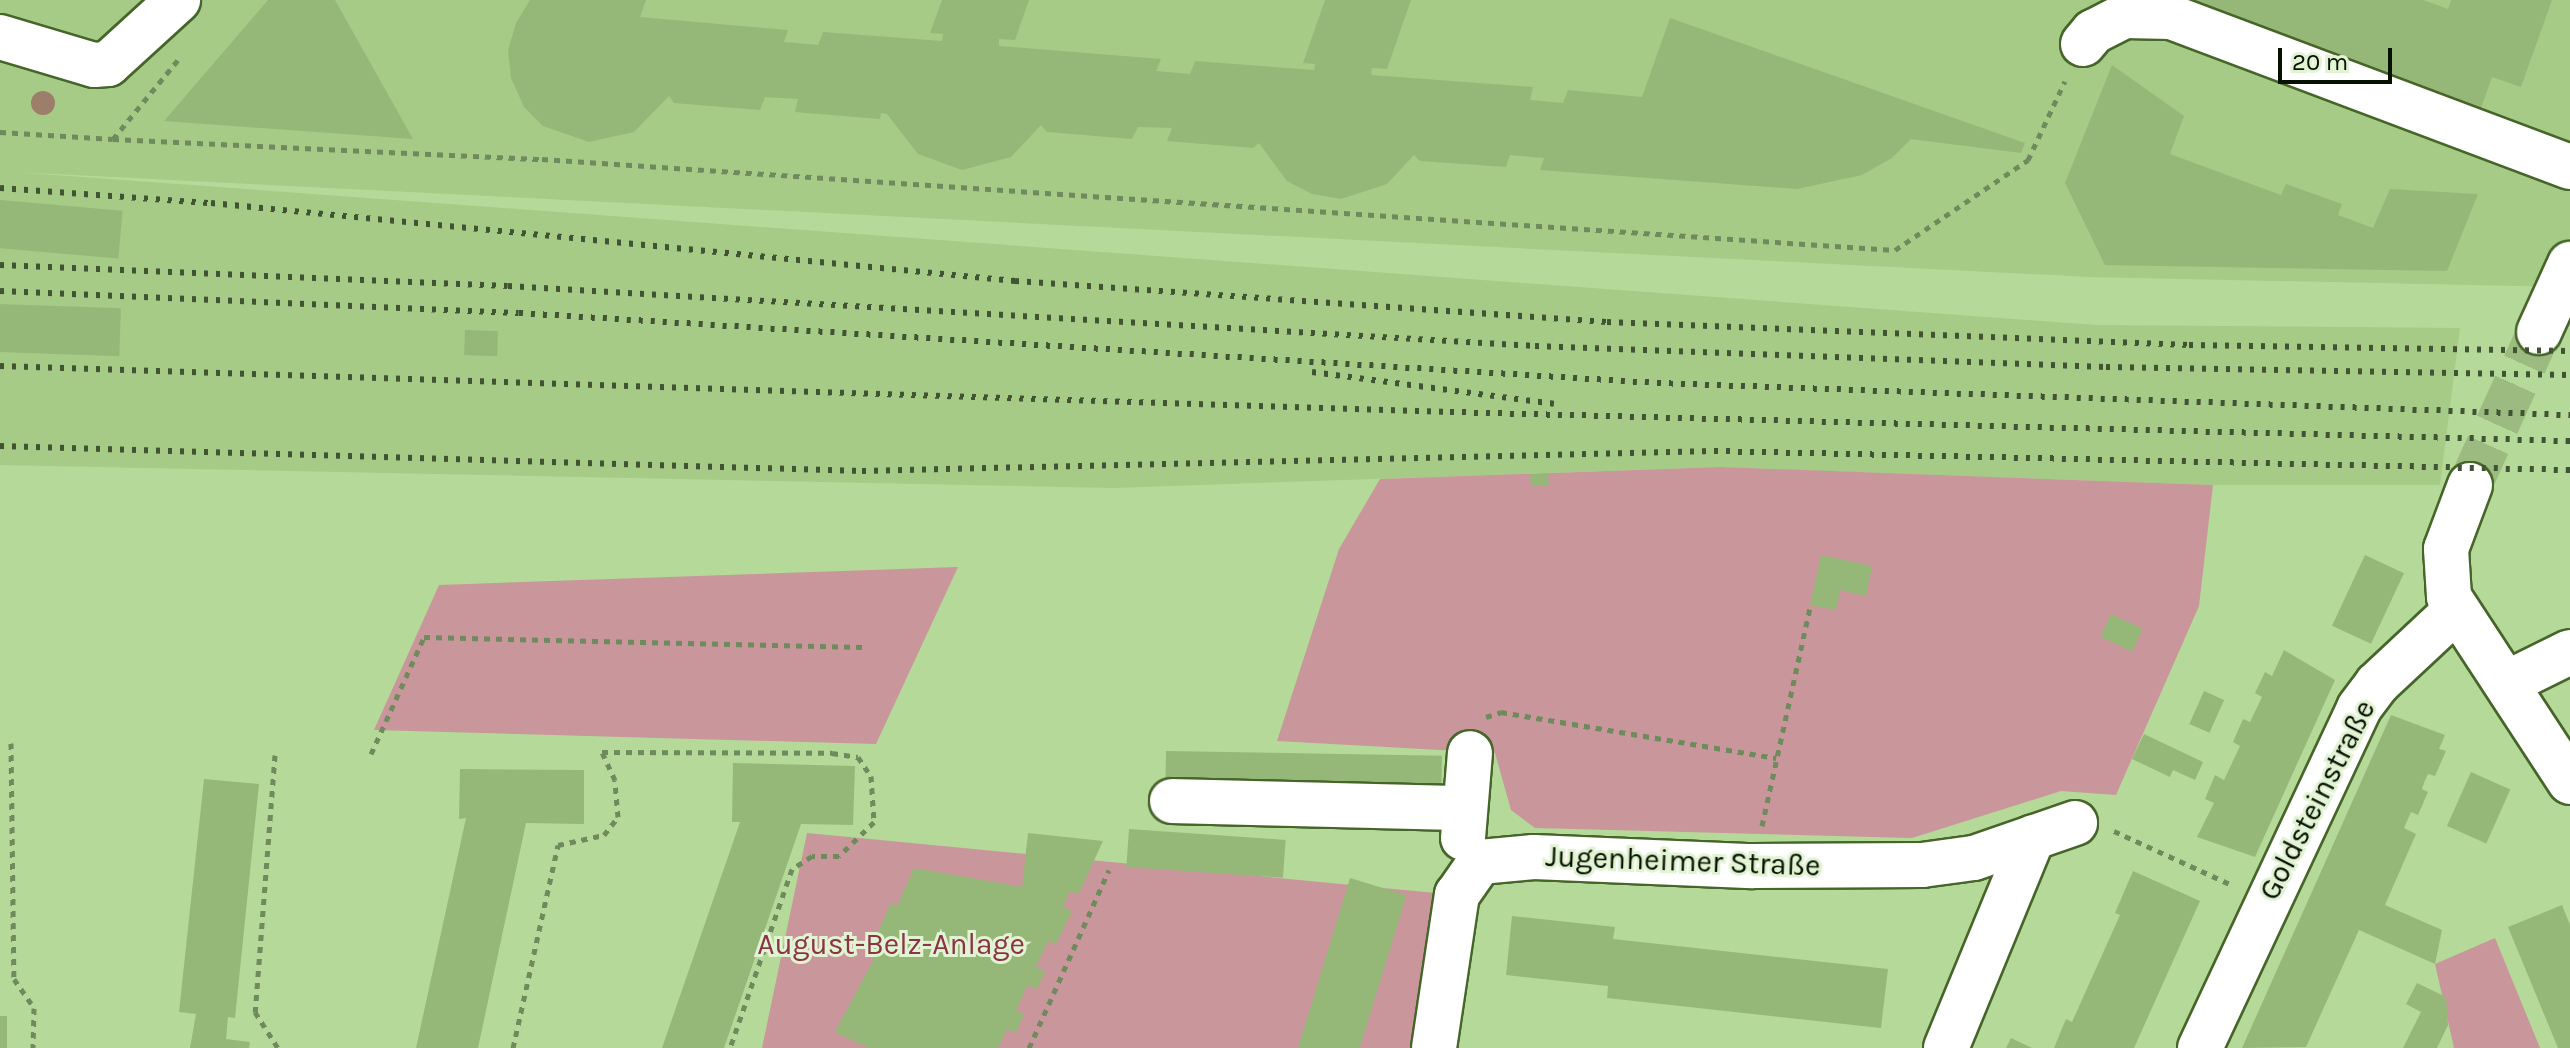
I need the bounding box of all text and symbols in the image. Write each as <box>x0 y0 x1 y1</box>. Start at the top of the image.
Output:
scale bar <box>2282 32 2396 82</box>
text: 20 m <box>2292 48 2348 76</box>
street label: Goldsteinstraße <box>2251 694 2383 906</box>
street label: Jugenheimer Straße <box>1545 838 1821 884</box>
park label: August-Belz-Anlage <box>757 926 1025 962</box>

